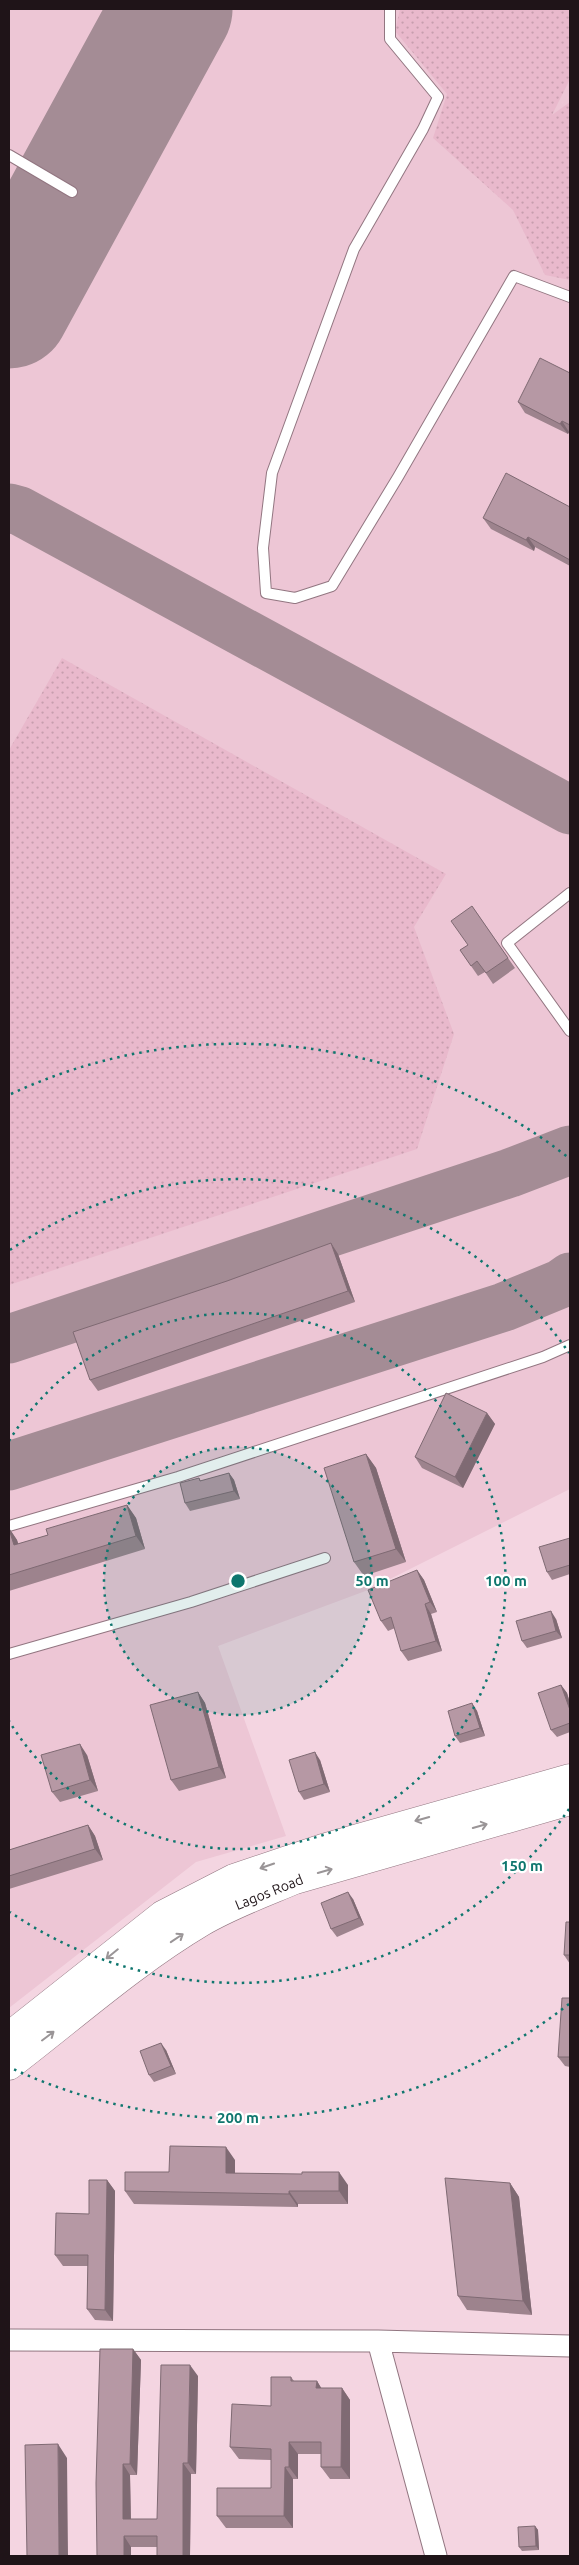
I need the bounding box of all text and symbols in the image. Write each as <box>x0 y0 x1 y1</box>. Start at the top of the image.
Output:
centre of rings <box>229 1572 247 1590</box>
text: 50 m <box>355 1572 389 1589</box>
text: 100 m <box>485 1572 527 1589</box>
one-way arrow <box>415 1815 431 1825</box>
one-way arrow <box>472 1820 488 1830</box>
text: 150 m <box>501 1857 543 1874</box>
one-way arrow <box>259 1862 275 1871</box>
one-way arrow <box>316 1866 332 1876</box>
street label: Lagos Road <box>233 1871 305 1913</box>
one-way arrow <box>170 1933 184 1943</box>
one-way arrow <box>105 1949 118 1960</box>
one-way arrow <box>41 2031 54 2042</box>
text: 200 m <box>217 2109 259 2126</box>

